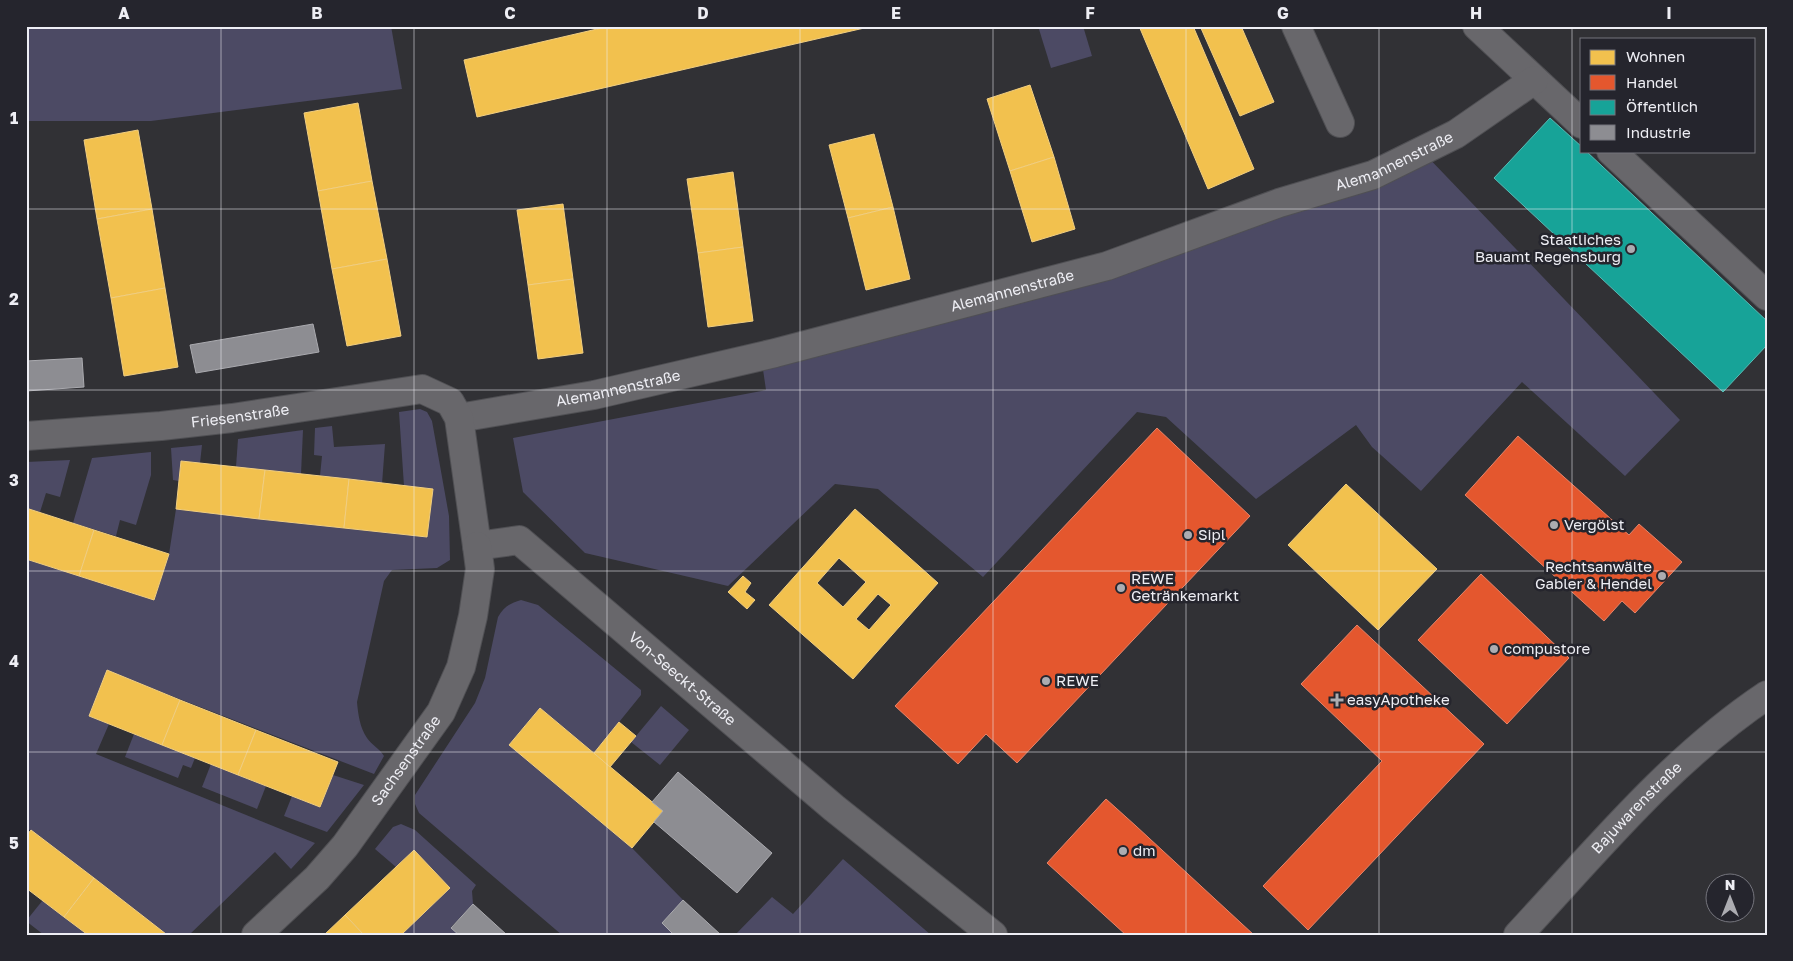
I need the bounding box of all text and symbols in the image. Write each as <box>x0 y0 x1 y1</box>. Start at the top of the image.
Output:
text: A <box>118 3 130 23</box>
text: B <box>311 3 323 23</box>
text: C <box>504 3 516 23</box>
text: D <box>697 3 709 23</box>
text: E <box>891 3 901 23</box>
text: F <box>1085 3 1095 23</box>
text: G <box>1277 3 1289 23</box>
text: H <box>1470 3 1482 23</box>
text: I <box>1666 3 1672 23</box>
legend <box>1580 38 1756 152</box>
text: Wohnen <box>1626 47 1685 65</box>
text: Handel <box>1626 73 1678 91</box>
text: Öffentlich <box>1626 97 1698 115</box>
text: 1 <box>10 108 18 128</box>
text: Industrie <box>1626 123 1691 141</box>
street label: Alemannenstraße <box>1333 127 1456 194</box>
place label: Staatliches Bauamt Regensburg <box>1475 230 1621 265</box>
marker: Staatliches Bauamt Regensburg <box>1625 243 1637 255</box>
street label: Alemannenstraße <box>948 265 1076 315</box>
text: 2 <box>9 289 19 309</box>
street label: Alemannenstraße <box>554 365 682 409</box>
street label: Friesenstraße <box>190 399 291 431</box>
text: 3 <box>9 470 19 490</box>
place label: Vergölst <box>1564 515 1625 533</box>
marker: Vergölst <box>1548 519 1560 531</box>
place label: Sipl <box>1198 525 1226 543</box>
marker: Sipl <box>1182 529 1194 541</box>
place label: Rechtsanwälte Gabler & Hendel <box>1535 557 1652 592</box>
place label: REWE Getränkemarkt <box>1131 569 1239 604</box>
marker: Rechtsanwälte Gabler & Hendel <box>1656 570 1668 582</box>
marker: REWE Getränkemarkt <box>1115 582 1127 594</box>
street label: Von-Seeckt-Straße <box>625 627 740 729</box>
place label: compustore <box>1504 639 1590 657</box>
marker: compustore <box>1488 643 1500 655</box>
text: 4 <box>9 651 19 671</box>
place label: REWE <box>1056 671 1099 689</box>
marker: REWE <box>1040 675 1052 687</box>
place label: easyApotheke <box>1347 690 1450 708</box>
marker: easyApotheke <box>1331 694 1343 706</box>
street label: Sachsenstraße <box>367 711 444 809</box>
street label: Bajuwarenstraße <box>1587 757 1685 857</box>
text: 5 <box>9 833 19 853</box>
place label: dm <box>1133 841 1156 859</box>
marker: dm <box>1117 845 1129 857</box>
north arrow <box>1706 874 1756 924</box>
text: N <box>1725 876 1735 893</box>

